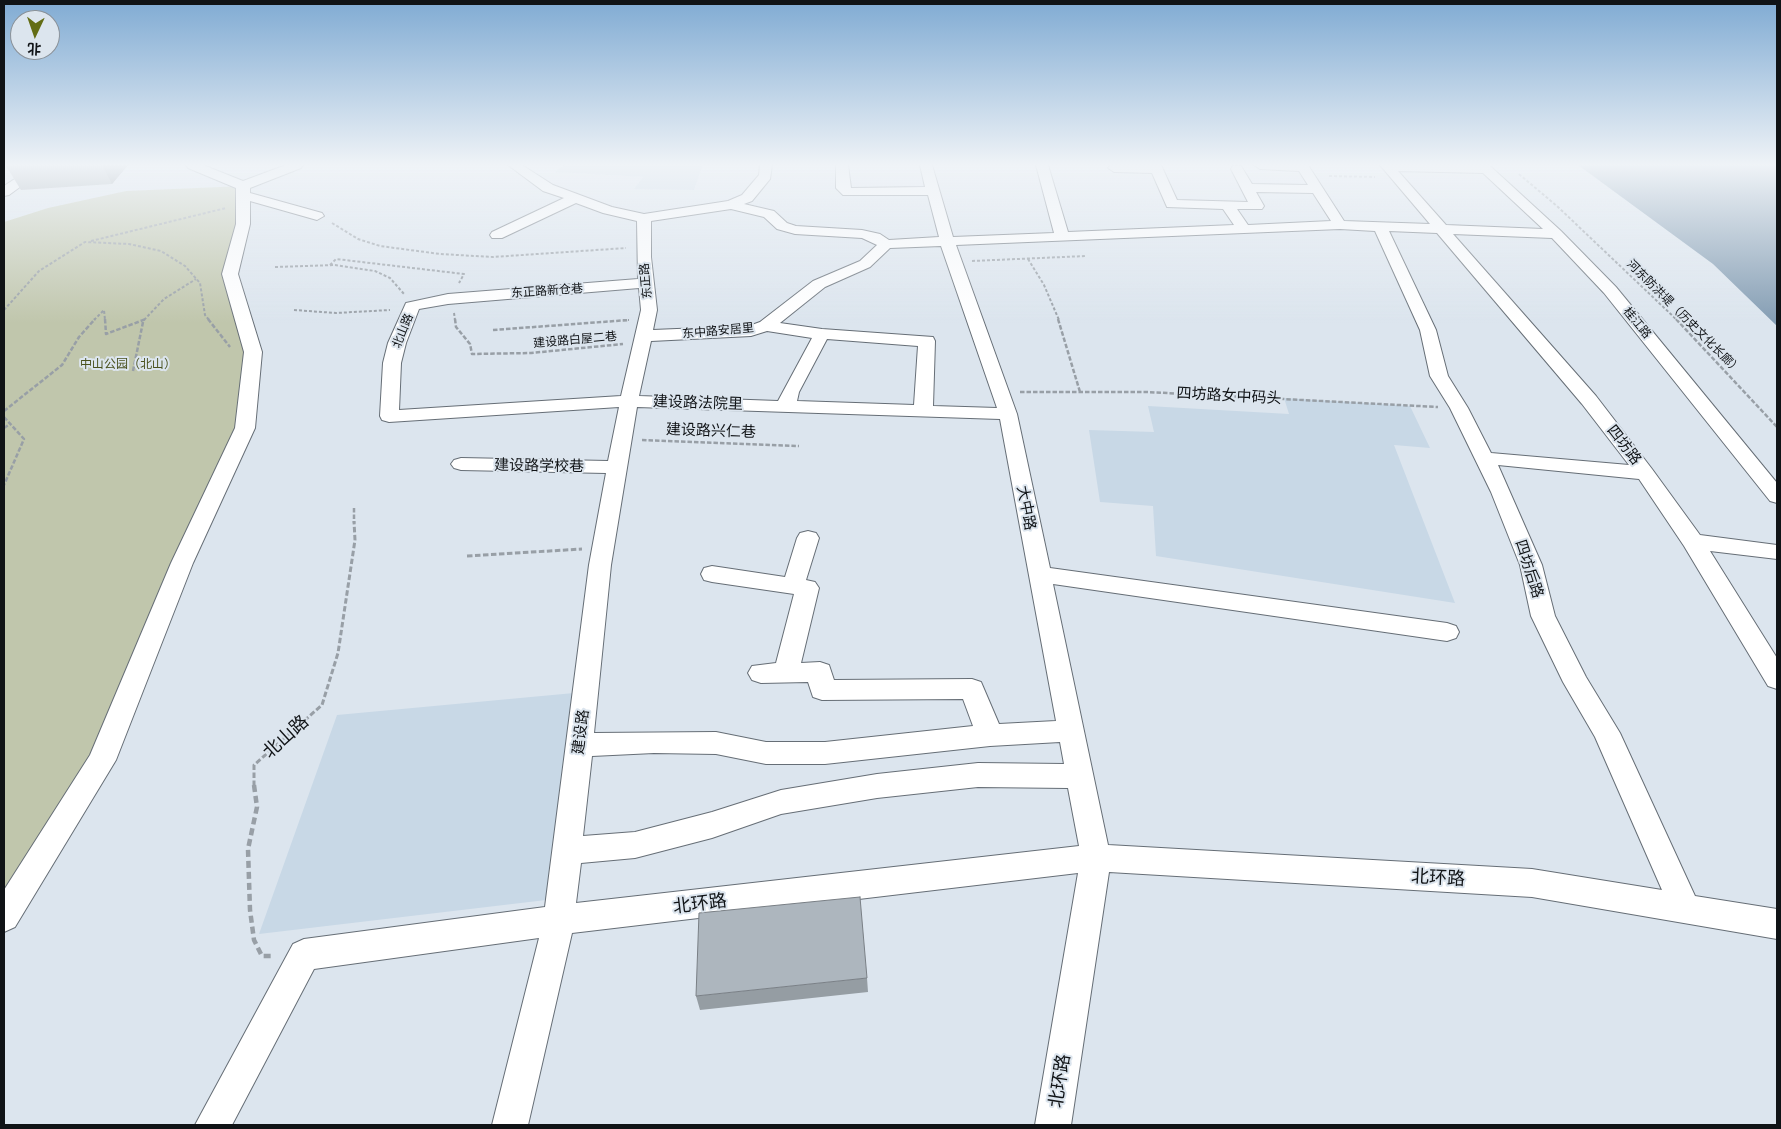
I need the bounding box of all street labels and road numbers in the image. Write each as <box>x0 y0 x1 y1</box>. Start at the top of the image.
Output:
street label: 河东防洪堤（历史文化长廊） <box>1624 257 1744 377</box>
street label: 东正路 <box>637 262 655 300</box>
street label: 东正路新仓巷 <box>511 281 583 301</box>
street label: 桂江路 <box>1620 305 1654 341</box>
street label: 北山路 <box>390 312 416 350</box>
street label: 东中路安居里 <box>682 321 754 341</box>
street label: 建设路白屋二巷 <box>533 329 617 351</box>
street label: 四坊路女中码头 <box>1176 384 1282 408</box>
street label: 建设路法院里 <box>653 392 743 414</box>
street label: 建设路兴仁巷 <box>666 420 756 442</box>
street label: 四坊路 <box>1603 422 1645 468</box>
street label: 建设路学校巷 <box>494 456 584 476</box>
street label: 大中路 <box>1013 484 1039 532</box>
street label: 四坊后路 <box>1511 538 1547 600</box>
street label: 建设路 <box>569 709 593 755</box>
street label: 北山路 <box>259 711 313 763</box>
street label: 北环路 <box>1410 866 1466 890</box>
street label: 北环路 <box>672 890 728 918</box>
street label: 北环路 <box>1045 1053 1075 1109</box>

